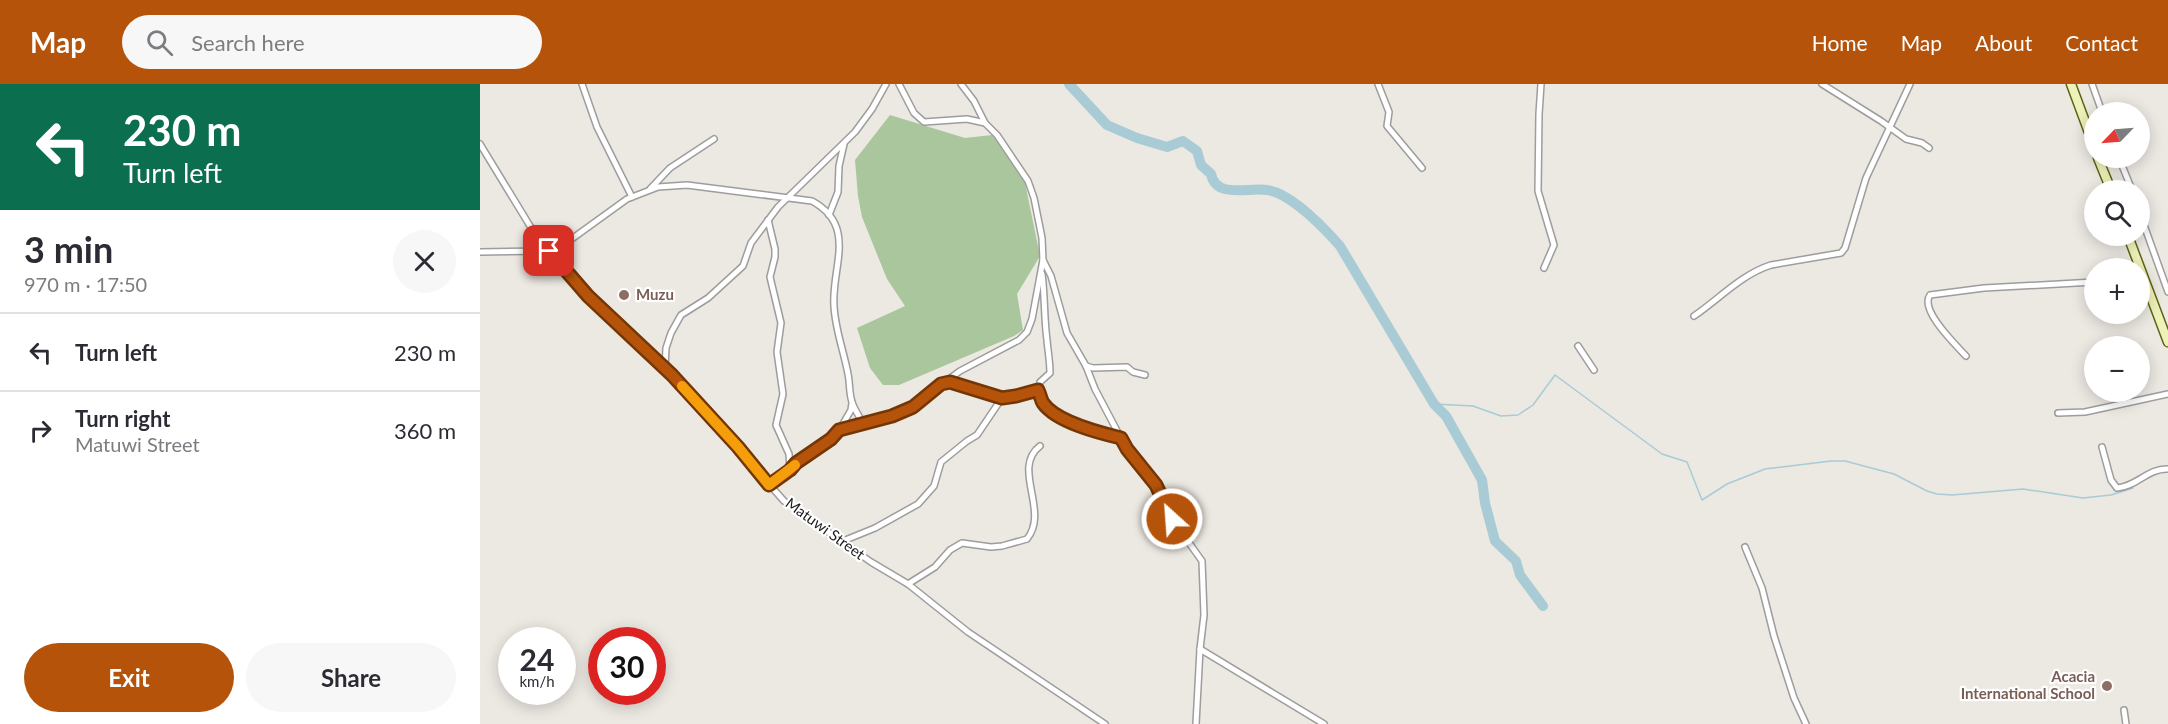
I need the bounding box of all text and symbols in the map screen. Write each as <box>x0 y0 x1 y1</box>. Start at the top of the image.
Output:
search box <box>122 15 542 69</box>
text: Map <box>30 25 86 59</box>
icon: search <box>143 26 176 59</box>
text: Search here <box>191 29 305 56</box>
text: Home <box>1812 30 1868 55</box>
text: Map <box>1901 30 1942 55</box>
text: About <box>1975 30 2032 55</box>
text: Contact <box>2065 30 2138 55</box>
north arrow <box>2084 102 2150 168</box>
map controls <box>2084 102 2150 402</box>
text: 230 m <box>123 105 241 155</box>
icon: left <box>24 108 102 186</box>
text: Turn left <box>123 156 222 189</box>
button: search <box>2084 180 2150 246</box>
pin <box>523 225 574 276</box>
text: 3 min <box>24 227 113 271</box>
button: close <box>393 230 456 293</box>
icon: arrive <box>532 234 565 267</box>
button: + <box>2084 258 2150 324</box>
text: 970 m · 17:50 <box>24 272 147 296</box>
place label: Muzu <box>636 285 674 303</box>
marker: Muzu <box>617 288 631 302</box>
icon: left <box>24 336 57 369</box>
button: − <box>2084 336 2150 402</box>
text: Turn left <box>75 339 157 366</box>
text: 230 m <box>394 339 456 366</box>
text: Turn right <box>75 405 170 432</box>
icon: right <box>24 414 57 447</box>
text: 360 m <box>394 417 456 444</box>
text: Matuwi Street <box>75 432 200 456</box>
position arrow <box>1140 487 1204 551</box>
street label: Matuwi Street <box>782 493 869 563</box>
speed limit sign: 30 <box>588 627 666 705</box>
text: 24 <box>520 641 554 677</box>
button: Exit <box>24 643 234 712</box>
button: Share <box>246 643 456 712</box>
place label: Acacia International School <box>1961 667 2095 702</box>
text: km/h <box>519 672 555 690</box>
marker: Acacia International School <box>2100 679 2114 693</box>

